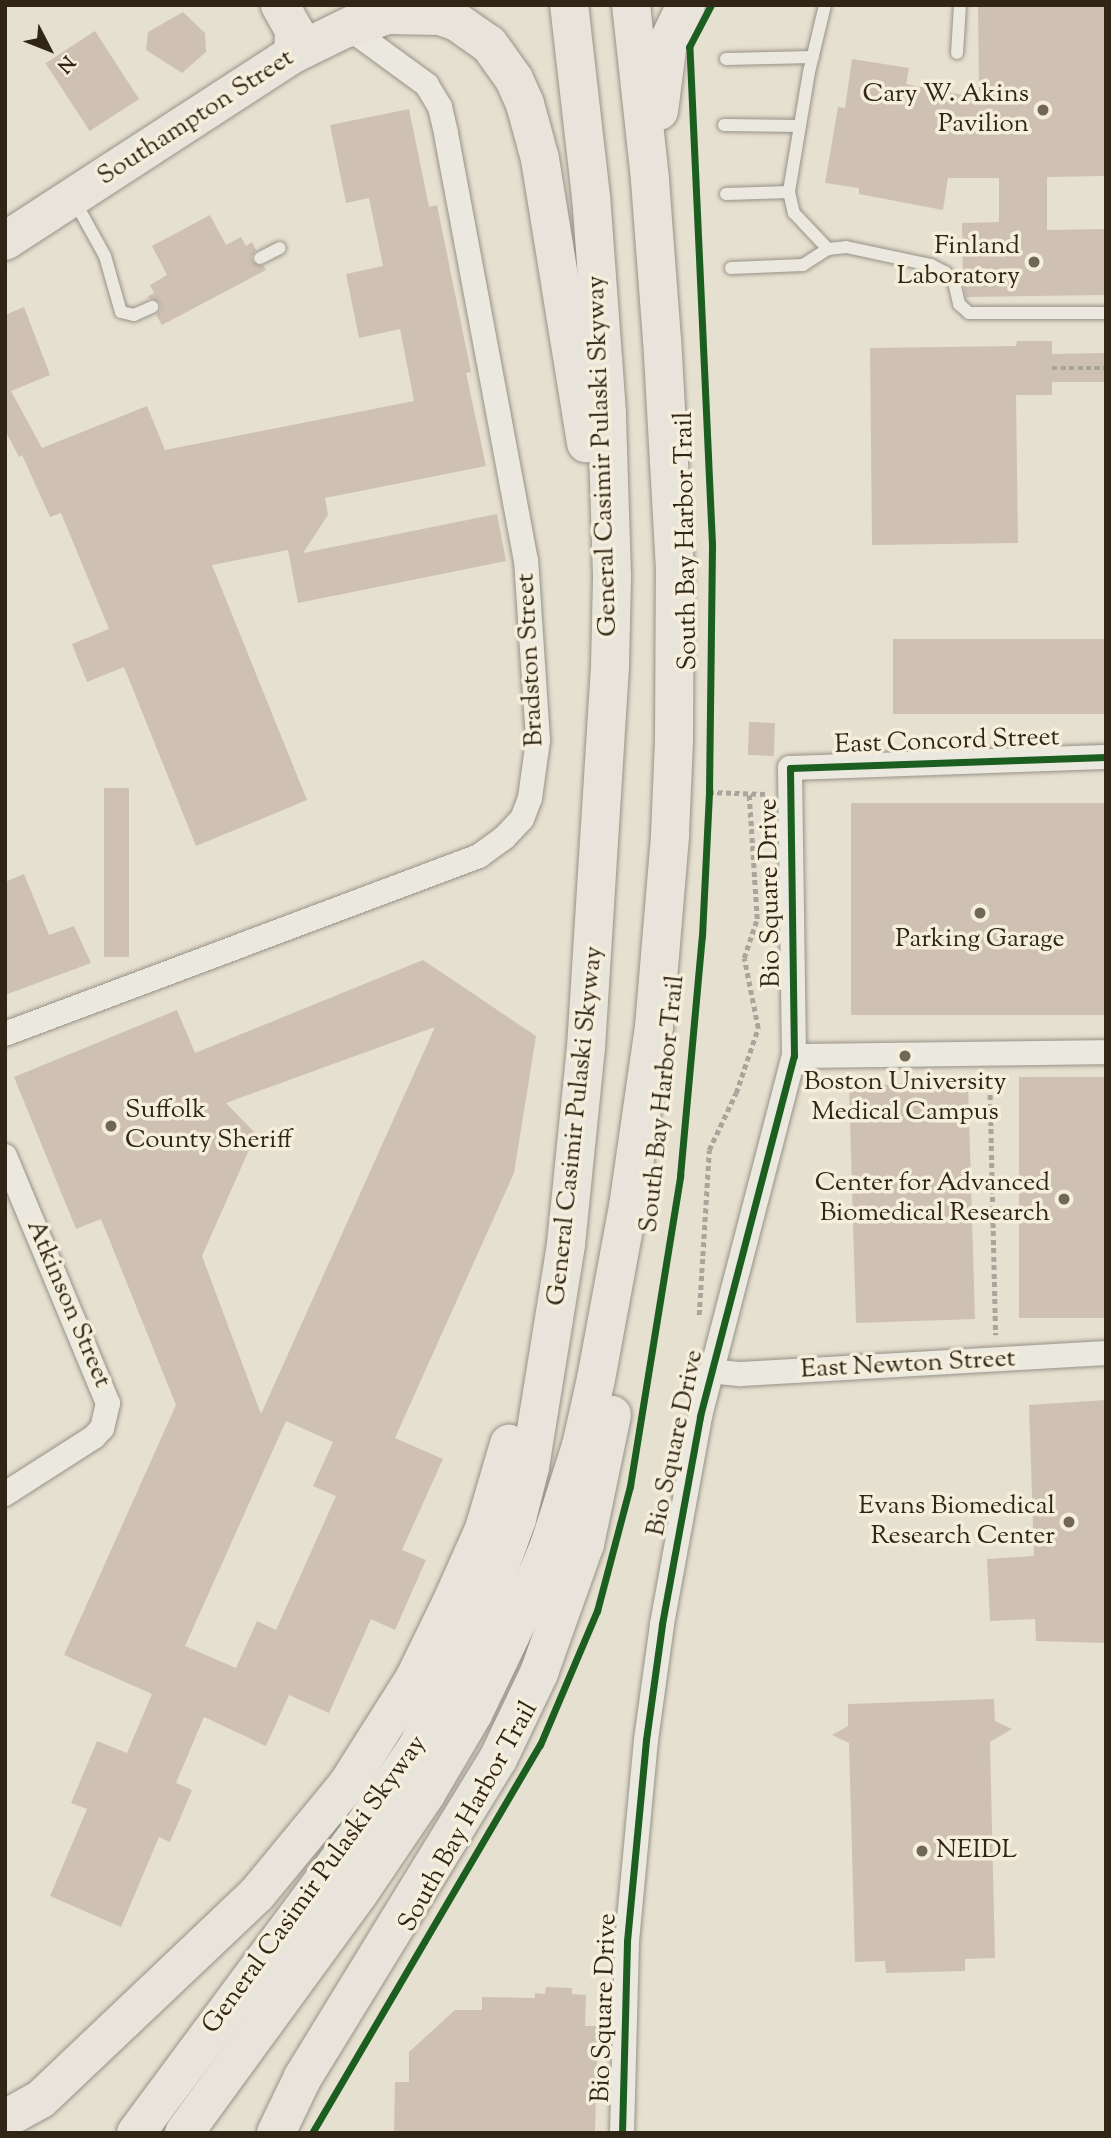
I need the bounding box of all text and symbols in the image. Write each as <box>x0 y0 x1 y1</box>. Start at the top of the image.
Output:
north arrow <box>14 14 84 84</box>
street label: Southampton Street <box>92 43 300 193</box>
text: N <box>50 49 80 78</box>
place label: Cary W. Akins Pavilion <box>863 79 1029 140</box>
marker: Cary W. Akins Pavilion <box>1035 102 1051 118</box>
place label: Finland Laboratory <box>897 231 1020 292</box>
marker: Finland Laboratory <box>1026 254 1042 270</box>
street label: General Casimir Pulaski Skyway <box>581 275 625 637</box>
street label: South Bay Harbor Trail <box>669 411 705 671</box>
street label: Bradston Street <box>511 572 551 748</box>
street label: East Concord Street <box>834 722 1060 762</box>
street label: Bio Square Drive <box>754 798 788 988</box>
marker: Parking Garage <box>972 905 988 921</box>
place label: Parking Garage <box>895 924 1065 956</box>
street label: General Casimir Pulaski Skyway <box>542 945 610 1307</box>
street label: South Bay Harbor Trail <box>634 974 692 1234</box>
marker: Boston University Medical Campus <box>897 1048 913 1064</box>
place label: Boston University Medical Campus <box>804 1067 1006 1128</box>
place label: Suffolk County Sheriff <box>125 1095 292 1156</box>
marker: Suffolk County Sheriff <box>103 1118 119 1134</box>
place label: Center for Advanced Biomedical Research <box>815 1168 1050 1230</box>
marker: Center for Advanced Biomedical Research <box>1056 1191 1072 1207</box>
street label: Atkinson Street <box>19 1215 117 1393</box>
street label: East Newton Street <box>800 1344 1016 1386</box>
street label: Bio Square Drive <box>641 1347 711 1539</box>
place label: Evans Biomedical Research Center <box>858 1491 1055 1552</box>
marker: Evans Biomedical Research Center <box>1061 1514 1077 1530</box>
street label: South Bay Harbor Trail <box>393 1696 545 1938</box>
street label: General Casimir Pulaski Skyway <box>196 1730 434 2040</box>
place label: NEIDL <box>936 1835 1017 1867</box>
marker: NEIDL <box>914 1843 930 1859</box>
street label: Bio Square Drive <box>586 1913 624 2103</box>

